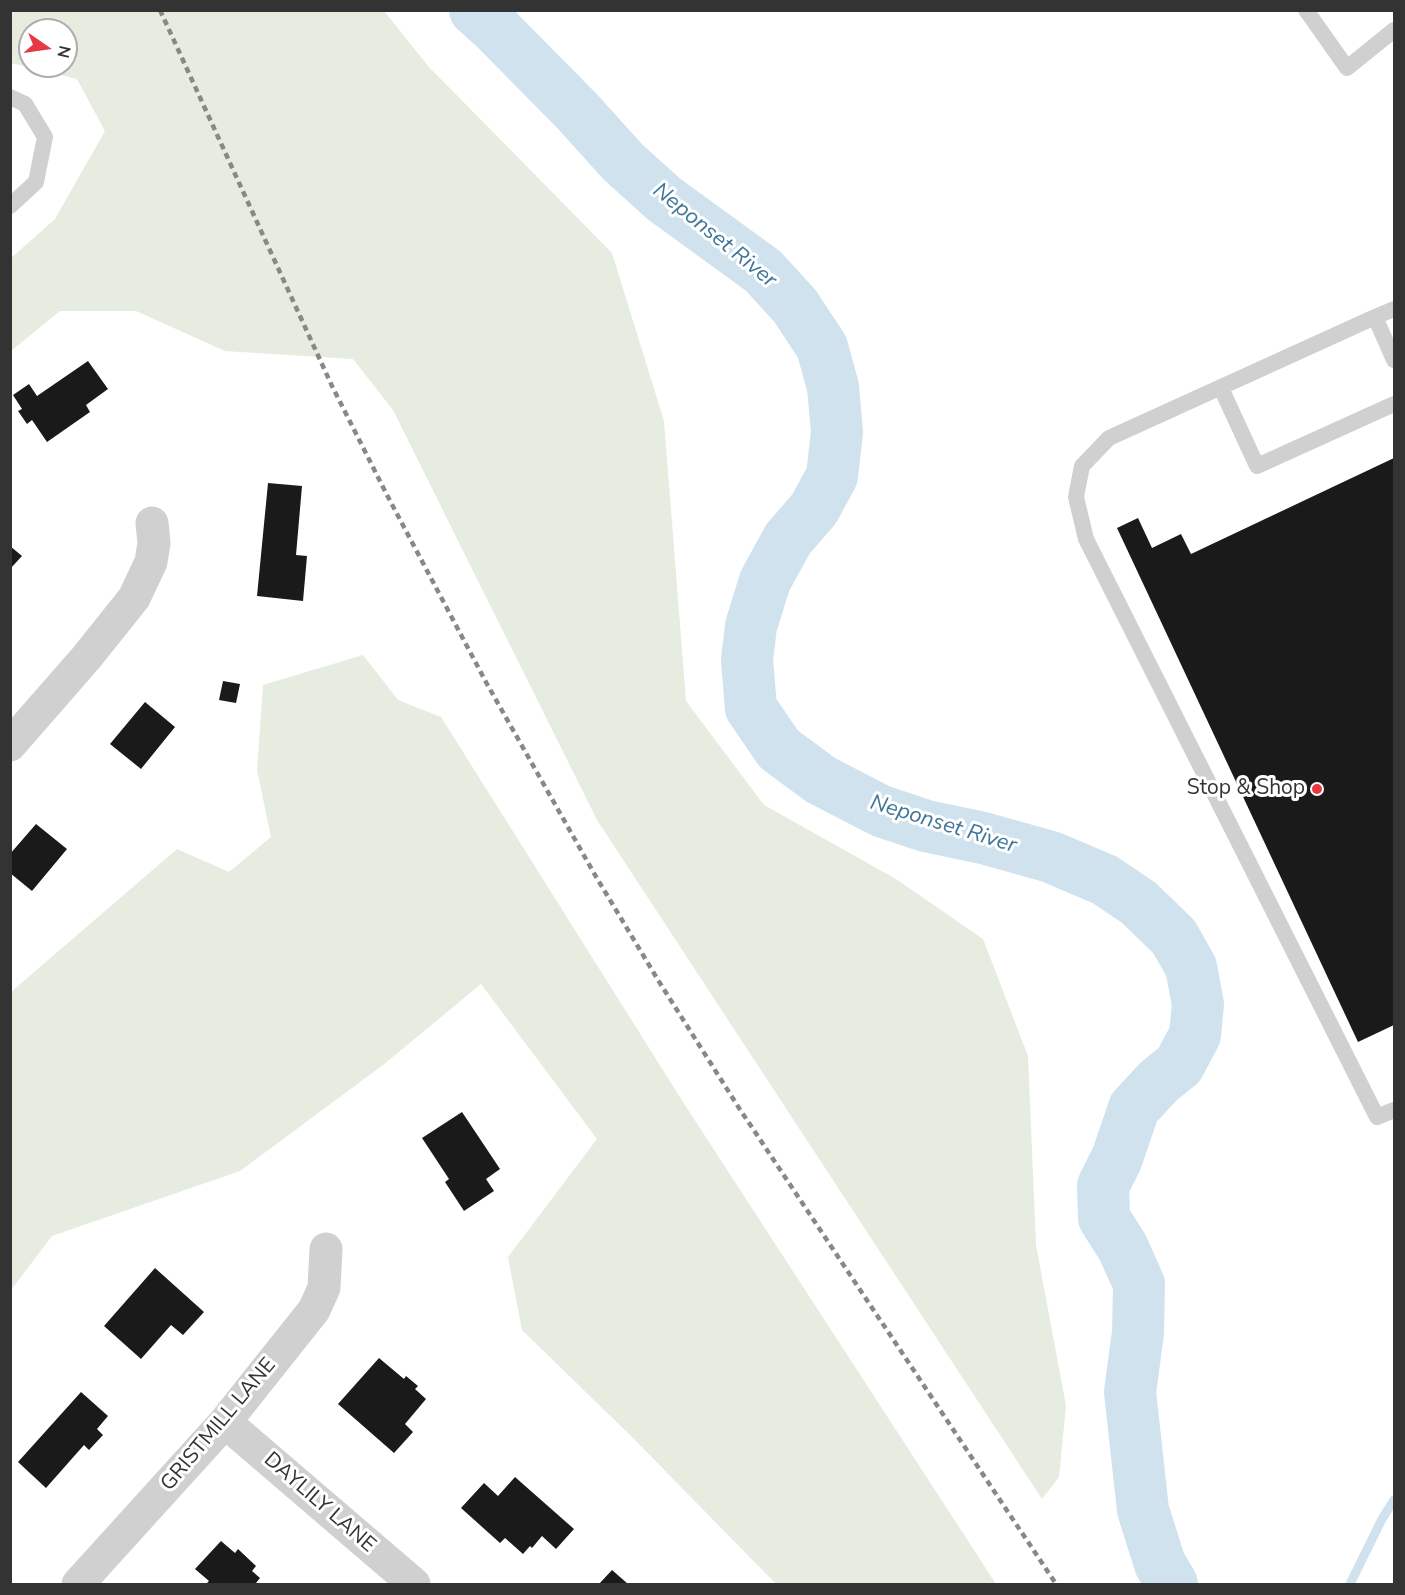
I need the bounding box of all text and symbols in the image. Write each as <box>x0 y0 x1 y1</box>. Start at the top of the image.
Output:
north arrow <box>18 18 78 78</box>
text: N <box>52 43 76 60</box>
water label: Neponset River <box>647 178 781 294</box>
place label: Stop & Shop <box>1187 776 1305 802</box>
marker: Stop & Shop <box>1310 782 1324 796</box>
water label: Neponset River <box>867 790 1019 860</box>
street label: GRISTMILL LANE <box>156 1354 282 1496</box>
street label: DAYLILY LANE <box>258 1448 380 1558</box>

